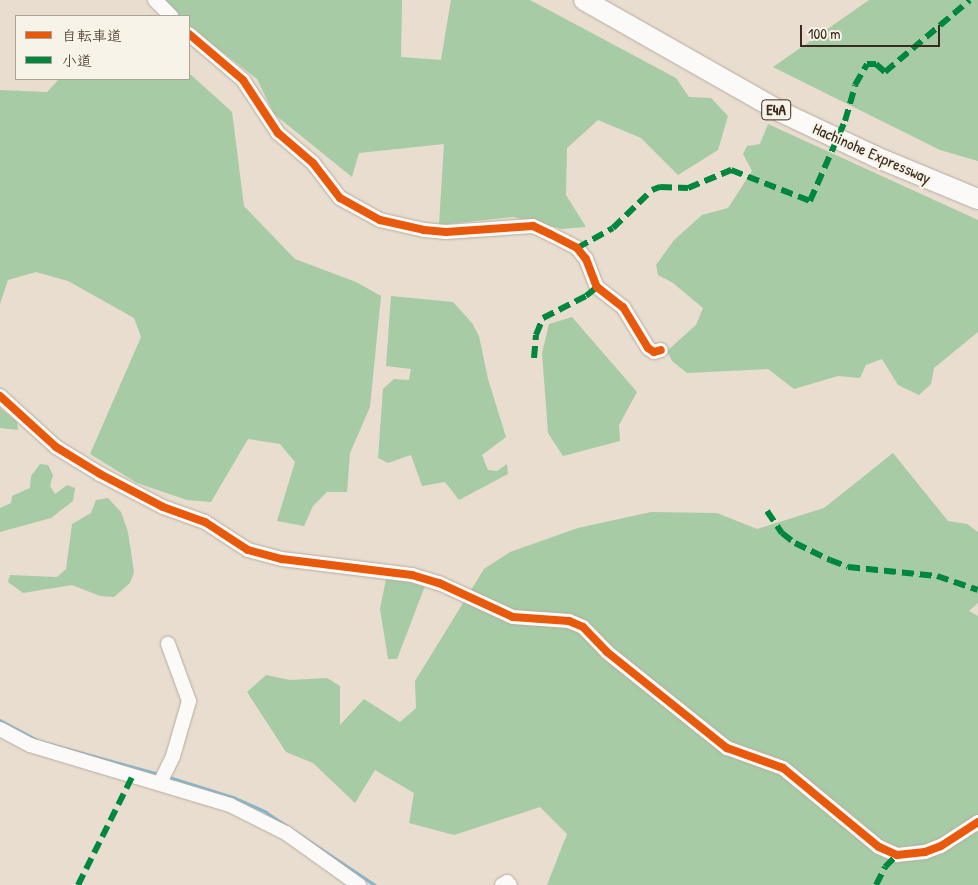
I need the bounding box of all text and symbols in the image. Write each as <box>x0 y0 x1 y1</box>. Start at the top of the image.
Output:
legend <box>15 15 190 80</box>
scale bar <box>803 15 943 47</box>
text: 100 m <box>808 23 841 44</box>
text: 自転車道 <box>62 25 122 46</box>
text: 小道 <box>62 50 92 71</box>
road number: E4A <box>761 98 791 122</box>
street label: Hachinohe Expressway <box>810 118 934 188</box>

